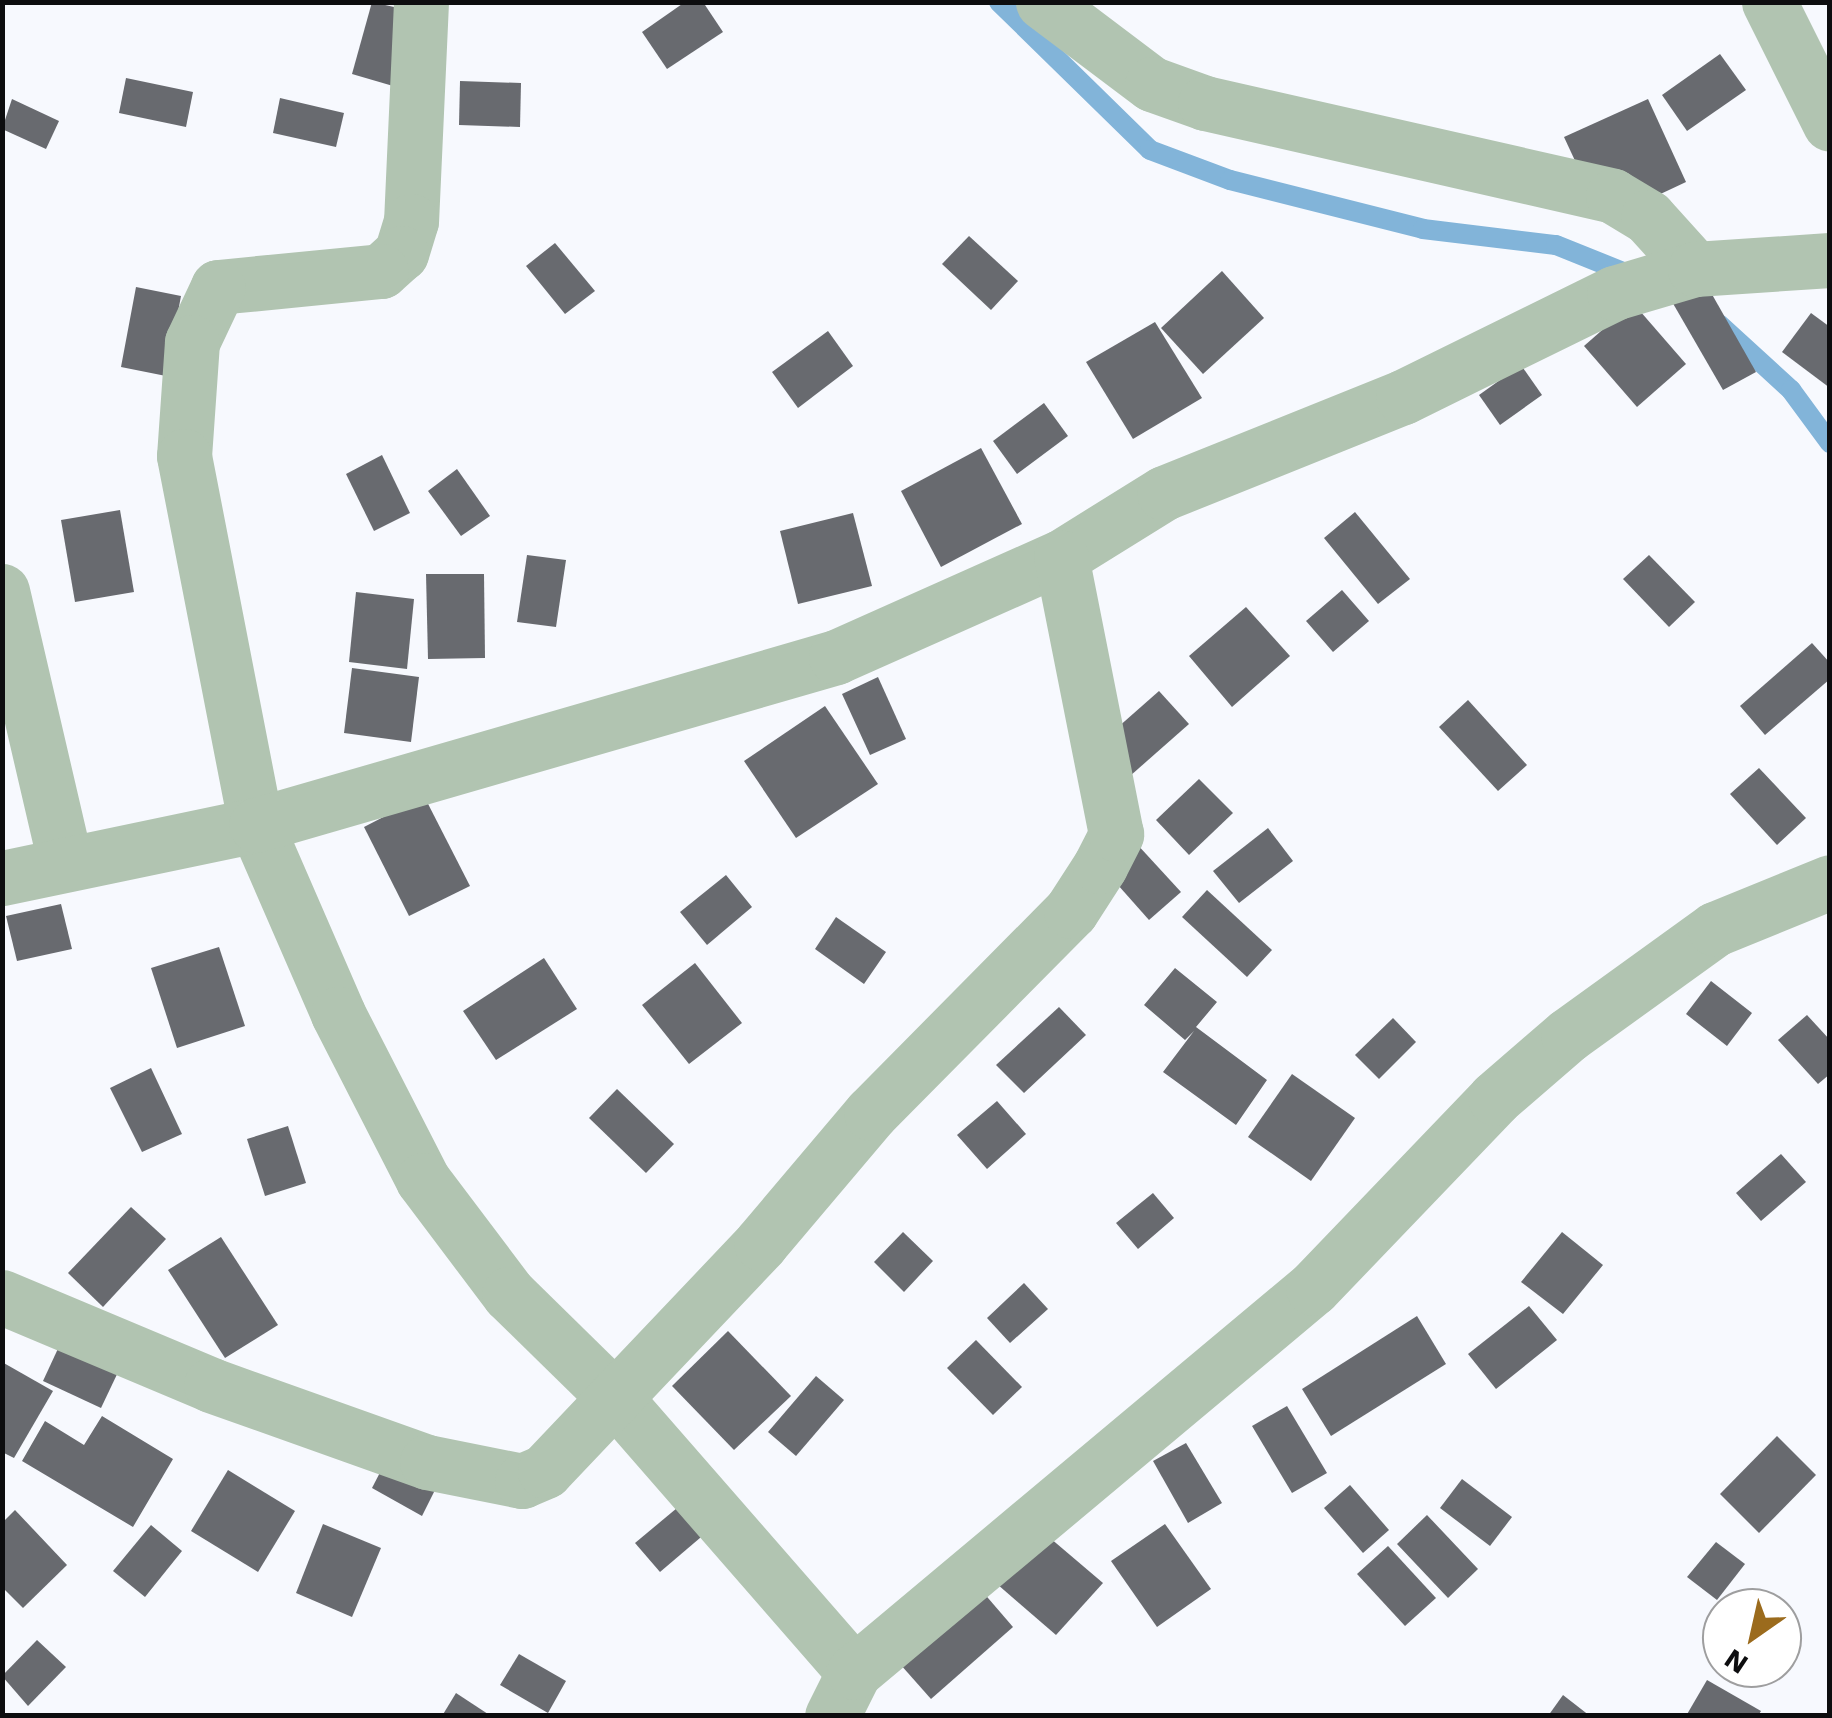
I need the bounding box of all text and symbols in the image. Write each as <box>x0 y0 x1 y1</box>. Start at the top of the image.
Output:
north arrow <box>1702 1588 1802 1688</box>
text: N <box>1718 1642 1754 1681</box>

